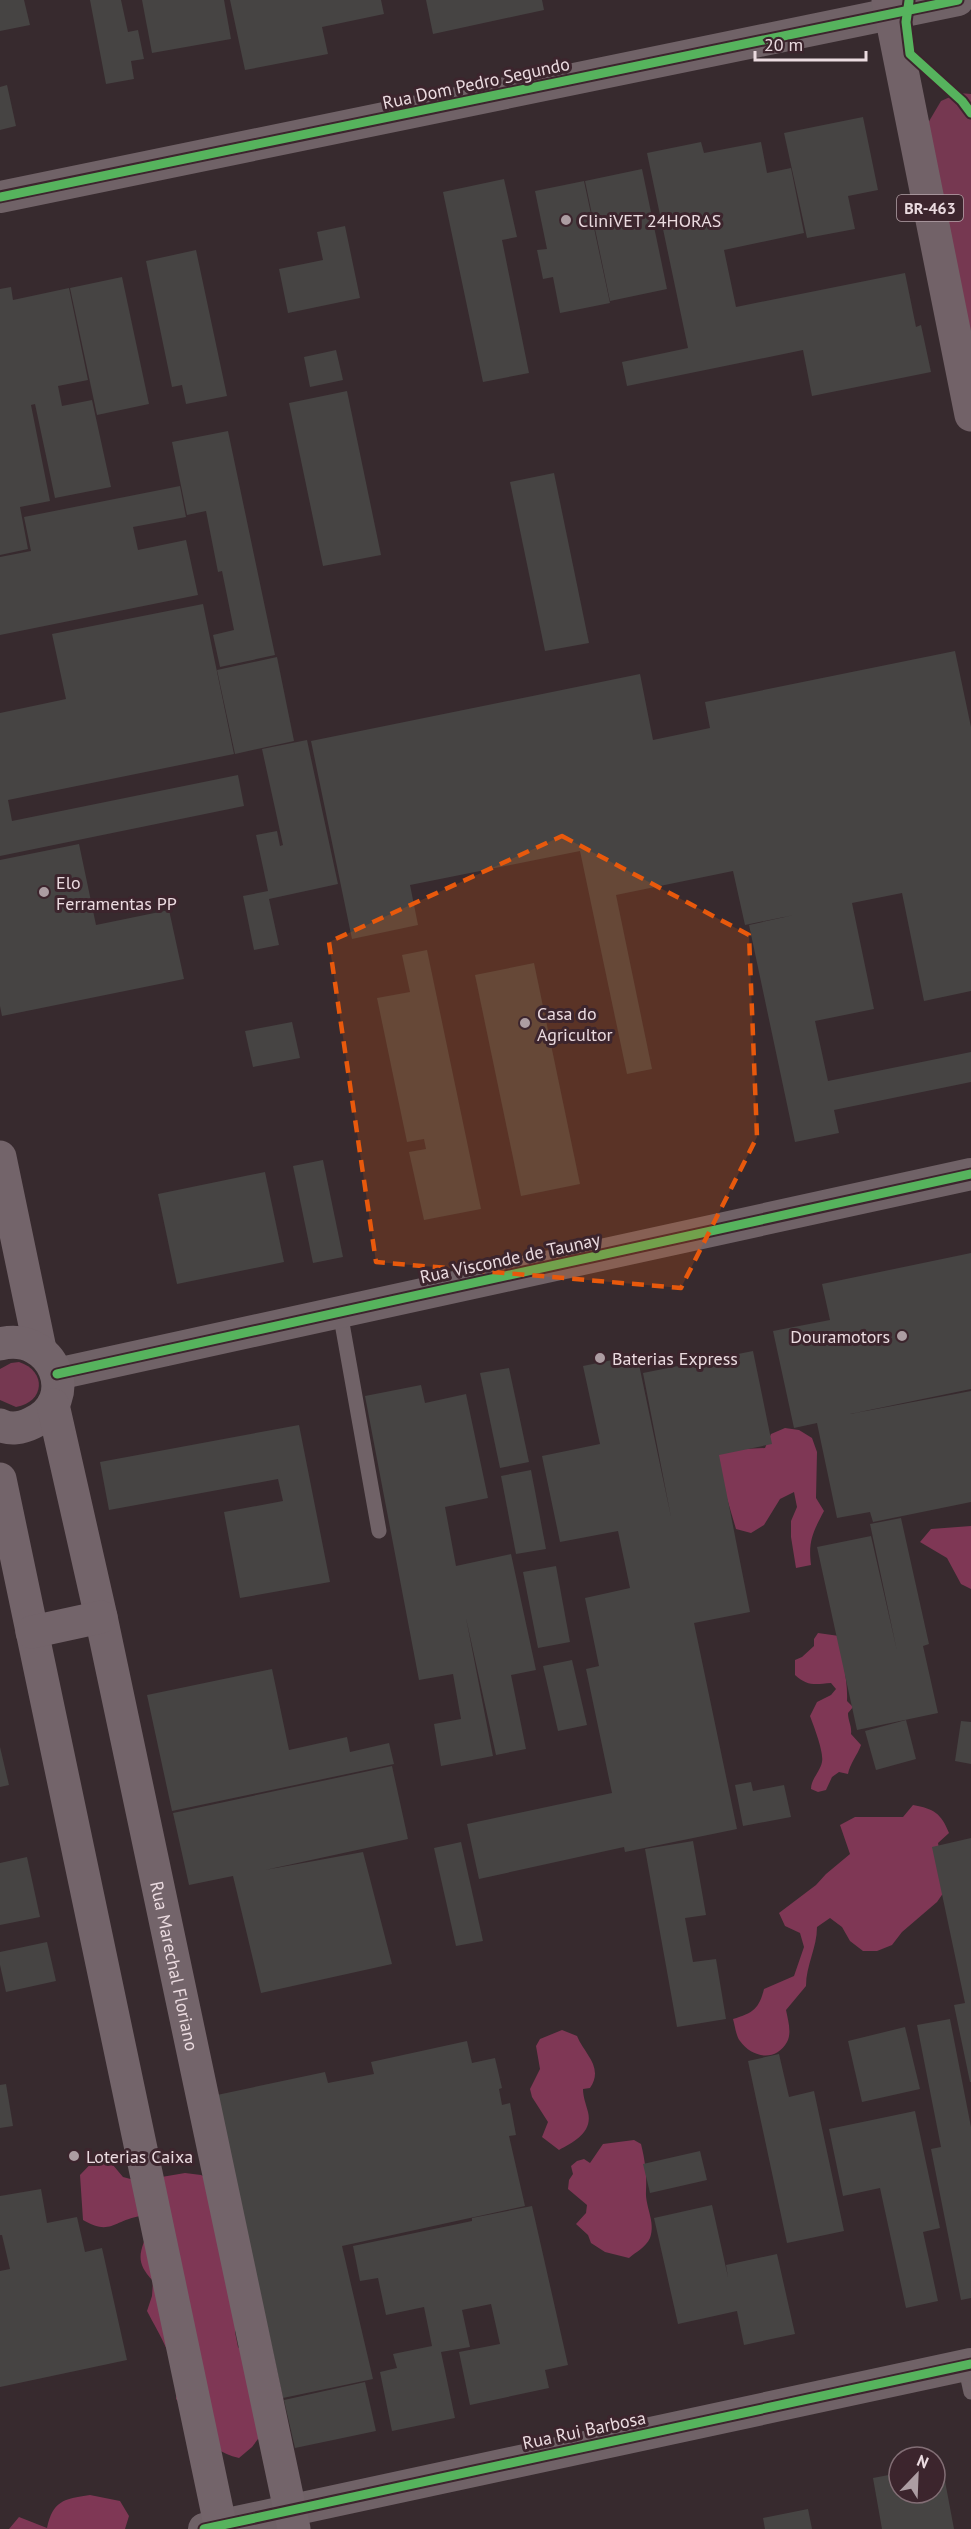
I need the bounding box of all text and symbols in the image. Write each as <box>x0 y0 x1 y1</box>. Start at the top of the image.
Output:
scale bar <box>755 24 866 62</box>
text: 20 m <box>764 33 803 56</box>
street label: Rua Dom Pedro Segundo <box>380 52 572 114</box>
road number: BR-463 <box>897 195 963 221</box>
place label: CliniVET 24HORAS <box>578 209 721 232</box>
marker: CliniVET 24HORAS <box>559 213 573 227</box>
place label: Elo Ferramentas PP <box>56 871 177 915</box>
marker: Elo Ferramentas PP <box>37 885 51 899</box>
place label: Casa do Agricultor <box>537 1002 613 1046</box>
marker: Casa do Agricultor <box>518 1016 532 1030</box>
street label: Rua Visconde de Taunay <box>418 1228 603 1288</box>
place label: Douramotors <box>790 1325 890 1348</box>
marker: Douramotors <box>895 1329 909 1343</box>
place label: Baterias Express <box>612 1347 738 1370</box>
marker: Baterias Express <box>593 1351 607 1365</box>
street label: Rua Marechal Floriano <box>146 1879 204 2053</box>
place label: Loterias Caixa <box>86 2145 193 2168</box>
marker: Loterias Caixa <box>67 2149 81 2163</box>
street label: Rua Rui Barbosa <box>520 2406 648 2454</box>
north arrow <box>887 2445 947 2505</box>
text: N <box>914 2450 932 2472</box>

